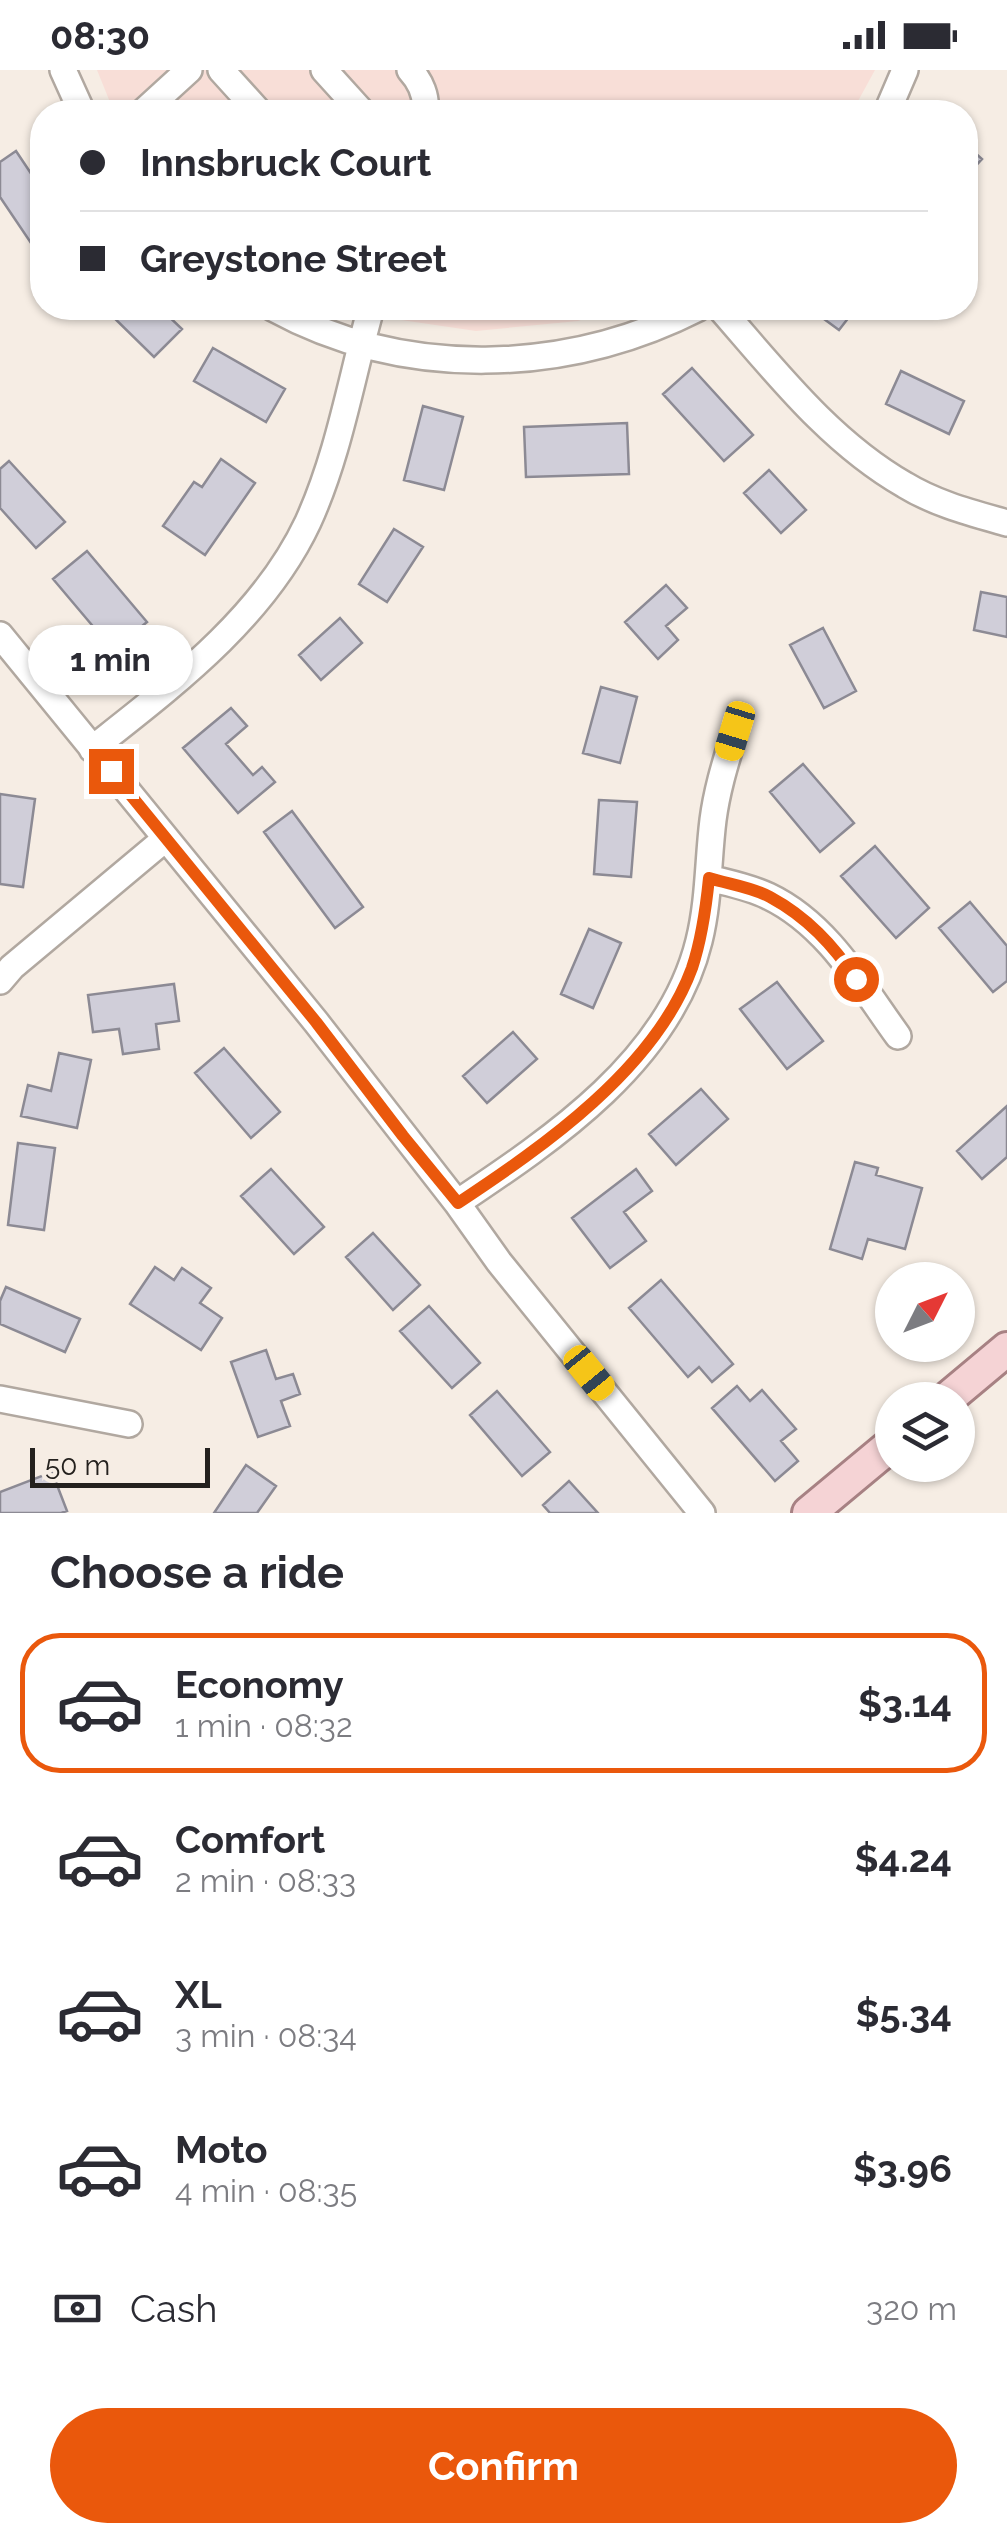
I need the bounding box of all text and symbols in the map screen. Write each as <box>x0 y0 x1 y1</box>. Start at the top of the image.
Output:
text: 08:30 <box>50 13 150 58</box>
text: Innsbruck Court <box>140 140 431 185</box>
text: Greystone Street <box>140 236 447 281</box>
callout: 1 min <box>28 626 194 696</box>
text: 1 min <box>70 641 151 678</box>
car <box>712 698 758 764</box>
route end <box>89 749 134 794</box>
route start <box>834 957 879 1002</box>
north arrow <box>875 1262 975 1362</box>
map controls <box>875 1262 975 1482</box>
car <box>558 1340 620 1406</box>
button: layers <box>875 1382 975 1482</box>
scale bar <box>30 1443 210 1488</box>
text: 50 m <box>45 1449 110 1482</box>
text: Choose a ride <box>50 1546 344 1599</box>
icon: car <box>55 1658 145 1748</box>
text: Economy <box>175 1662 344 1707</box>
text: $3.14 <box>858 1681 952 1726</box>
text: 1 min · 08:32 <box>175 1707 353 1744</box>
icon: car <box>55 1813 145 1903</box>
text: Comfort <box>175 1817 325 1862</box>
text: $4.24 <box>855 1836 952 1881</box>
text: 2 min · 08:33 <box>175 1862 356 1899</box>
icon: car <box>55 1968 145 2058</box>
text: XL <box>175 1972 222 2017</box>
text: $5.34 <box>855 1991 952 2036</box>
text: 3 min · 08:34 <box>175 2017 357 2054</box>
icon: car <box>55 2123 145 2213</box>
text: Moto <box>175 2127 268 2172</box>
text: $3.96 <box>853 2146 952 2191</box>
text: 4 min · 08:35 <box>175 2172 357 2209</box>
icon: cash <box>50 2281 105 2336</box>
text: Cash <box>130 2286 217 2331</box>
text: 320 m <box>866 2290 957 2327</box>
button: Confirm <box>50 2408 957 2523</box>

